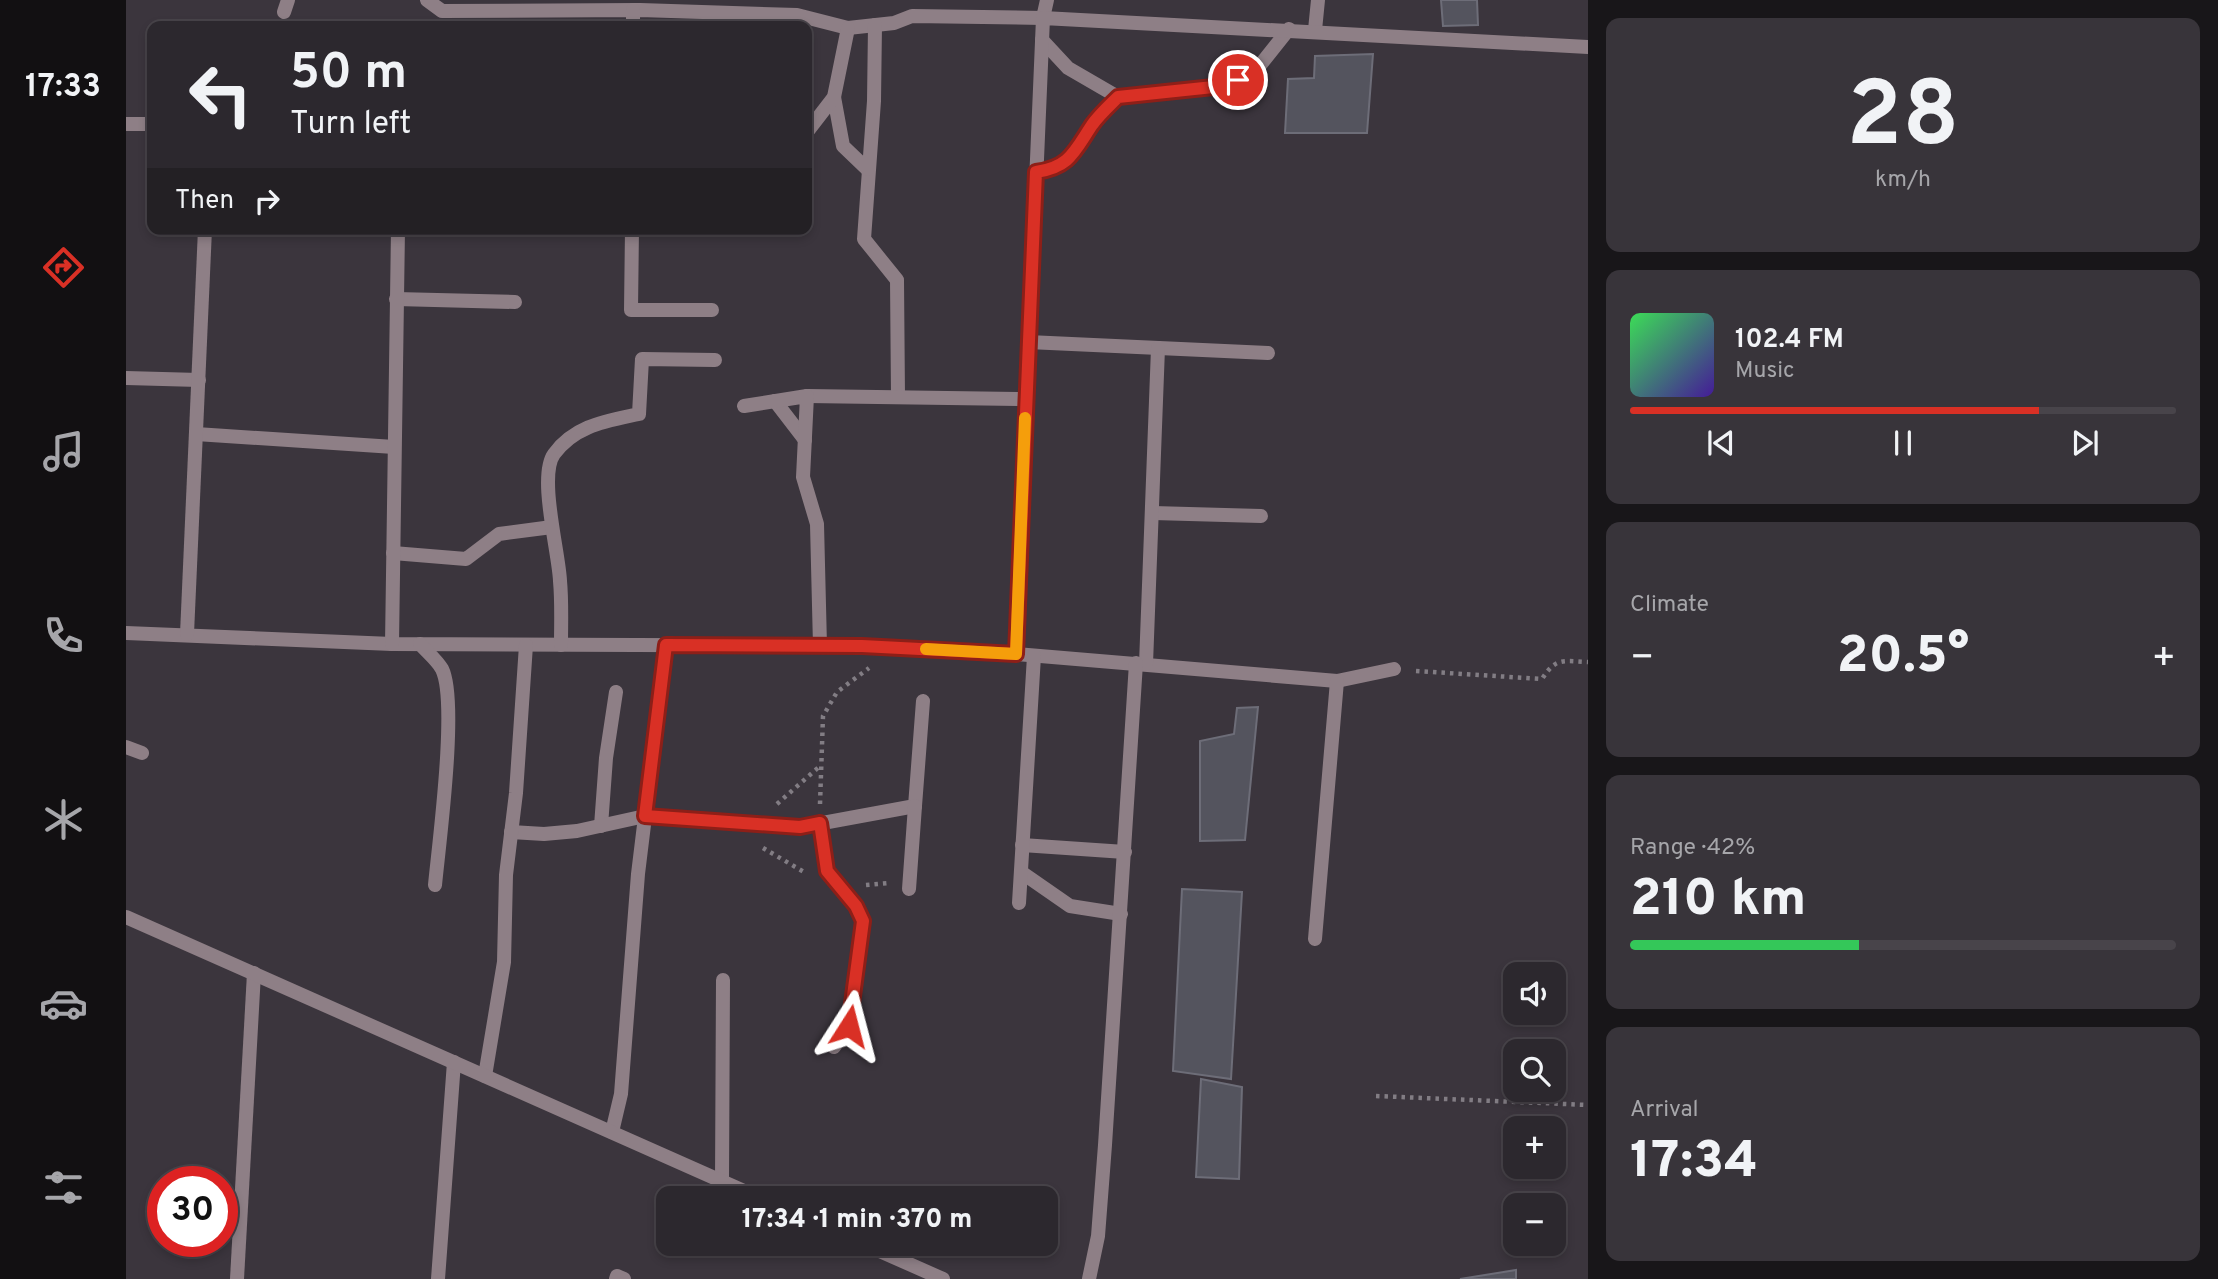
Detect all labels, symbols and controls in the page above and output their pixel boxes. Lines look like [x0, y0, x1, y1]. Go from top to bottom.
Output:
text: 50 m [290, 44, 407, 106]
icon: left [175, 49, 266, 140]
pin [1208, 50, 1268, 110]
icon: arrive [1219, 61, 1257, 99]
text: 28 [1847, 63, 1959, 178]
text: 17:33 [25, 68, 101, 108]
text: Turn left [290, 105, 411, 145]
text: km/h [1875, 166, 1931, 195]
icon: right [248, 182, 286, 220]
text: Then [175, 185, 234, 218]
icon: directions [39, 243, 88, 292]
text: 102.4 FM [1735, 324, 1844, 357]
text: Music [1735, 357, 1795, 386]
icon: previous [1702, 424, 1740, 462]
icon: pause [1884, 424, 1922, 462]
icon: next [2066, 424, 2104, 462]
icon: music [39, 427, 88, 476]
text: Climate [1630, 591, 1709, 620]
icon: phone [39, 611, 88, 660]
text: 20.5° [1837, 625, 1969, 691]
text: − [1630, 635, 1655, 684]
text: + [2151, 635, 2176, 684]
icon: climate [39, 795, 88, 844]
text: Range · 42% [1630, 834, 1755, 863]
text: 210 km [1630, 868, 1806, 934]
map controls [1503, 962, 1566, 1256]
button: sound [1503, 962, 1566, 1025]
icon: car [39, 979, 88, 1028]
position arrow [812, 989, 886, 1063]
button: search [1503, 1039, 1566, 1102]
text: Arrival [1630, 1096, 1699, 1125]
button: + [1503, 1116, 1566, 1179]
text: 17:34 [1630, 1130, 1758, 1196]
icon: filters [39, 1163, 88, 1212]
speed limit sign: 30 [147, 1166, 238, 1257]
button: − [1503, 1193, 1566, 1256]
text: 17:34 · 1 min · 370 m [742, 1204, 972, 1237]

